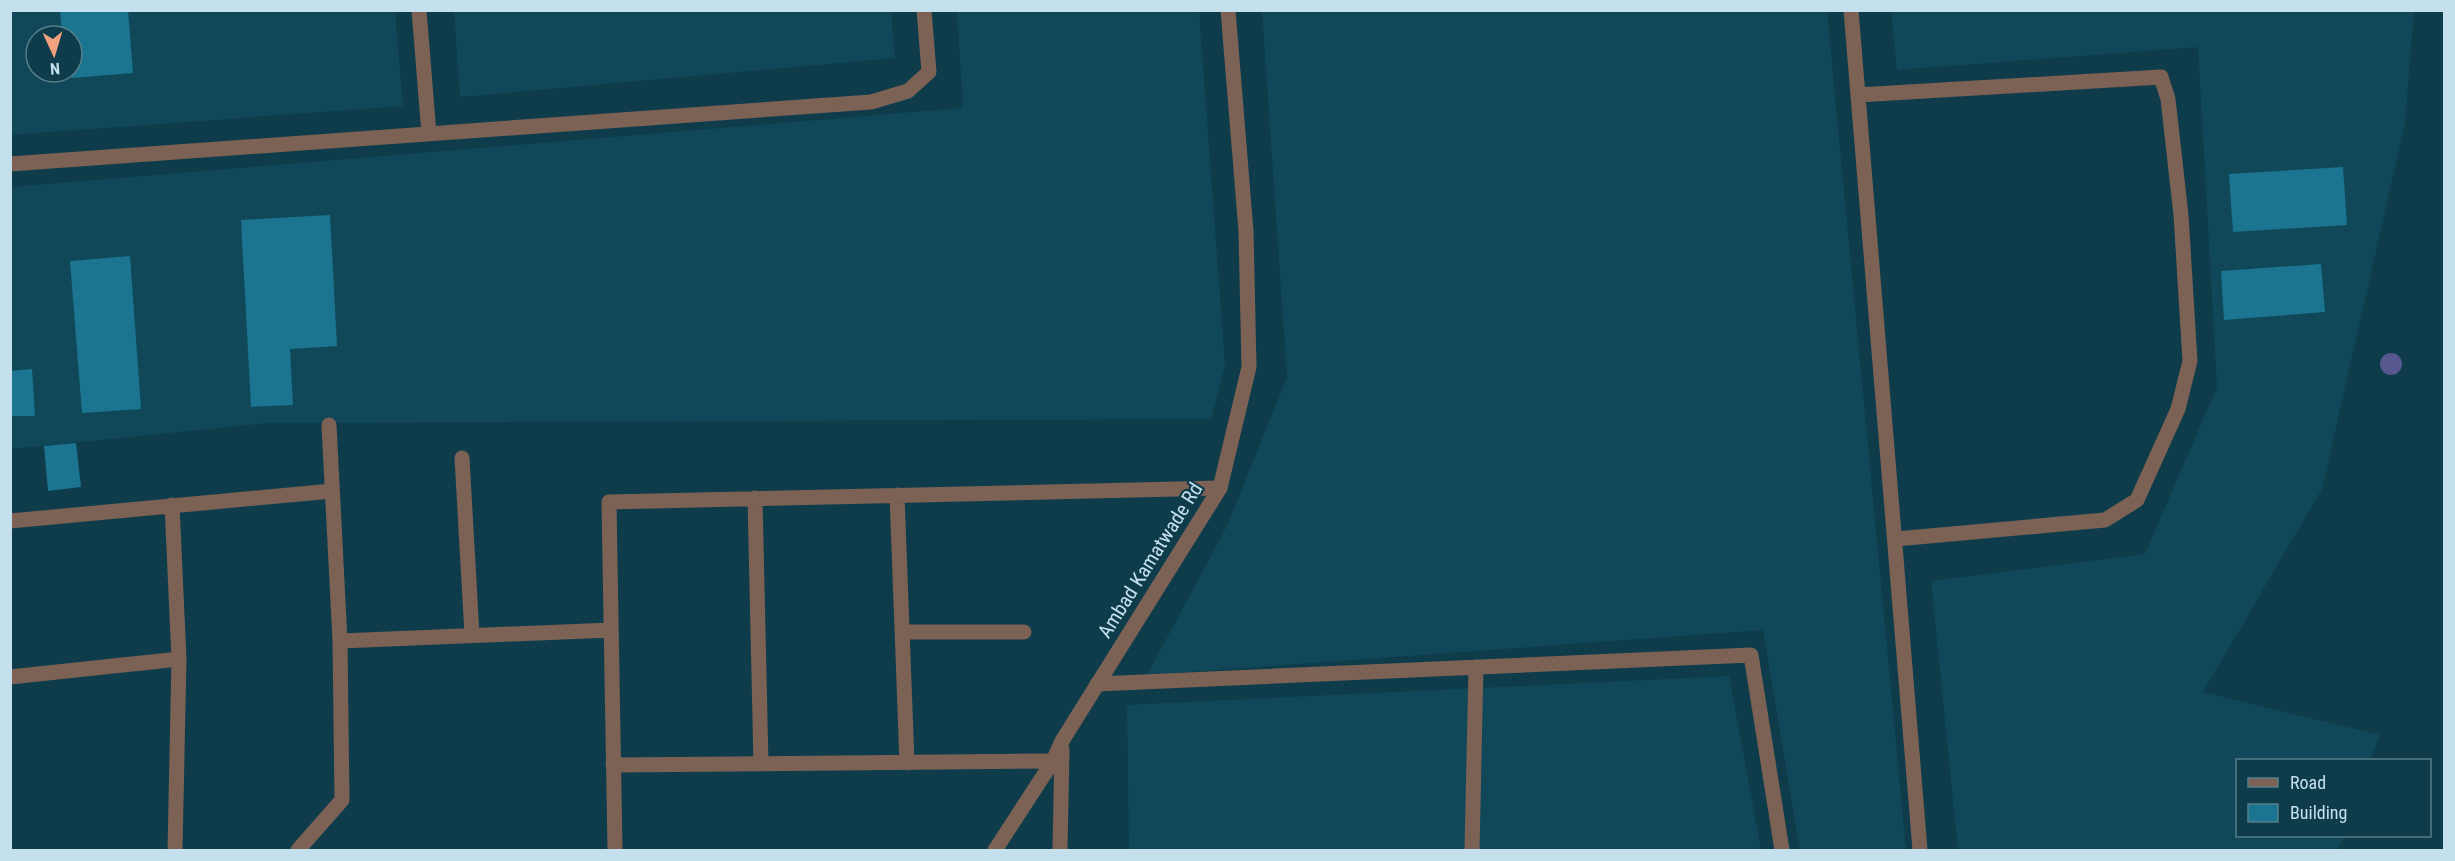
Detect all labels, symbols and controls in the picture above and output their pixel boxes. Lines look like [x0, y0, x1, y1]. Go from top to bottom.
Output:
north arrow [24, 24, 84, 84]
text: N [49, 59, 61, 78]
street label: Ambad Kamatwade Rd [1093, 478, 1207, 642]
legend [2236, 759, 2431, 837]
text: Road [2290, 772, 2326, 793]
text: Building [2290, 802, 2347, 823]

